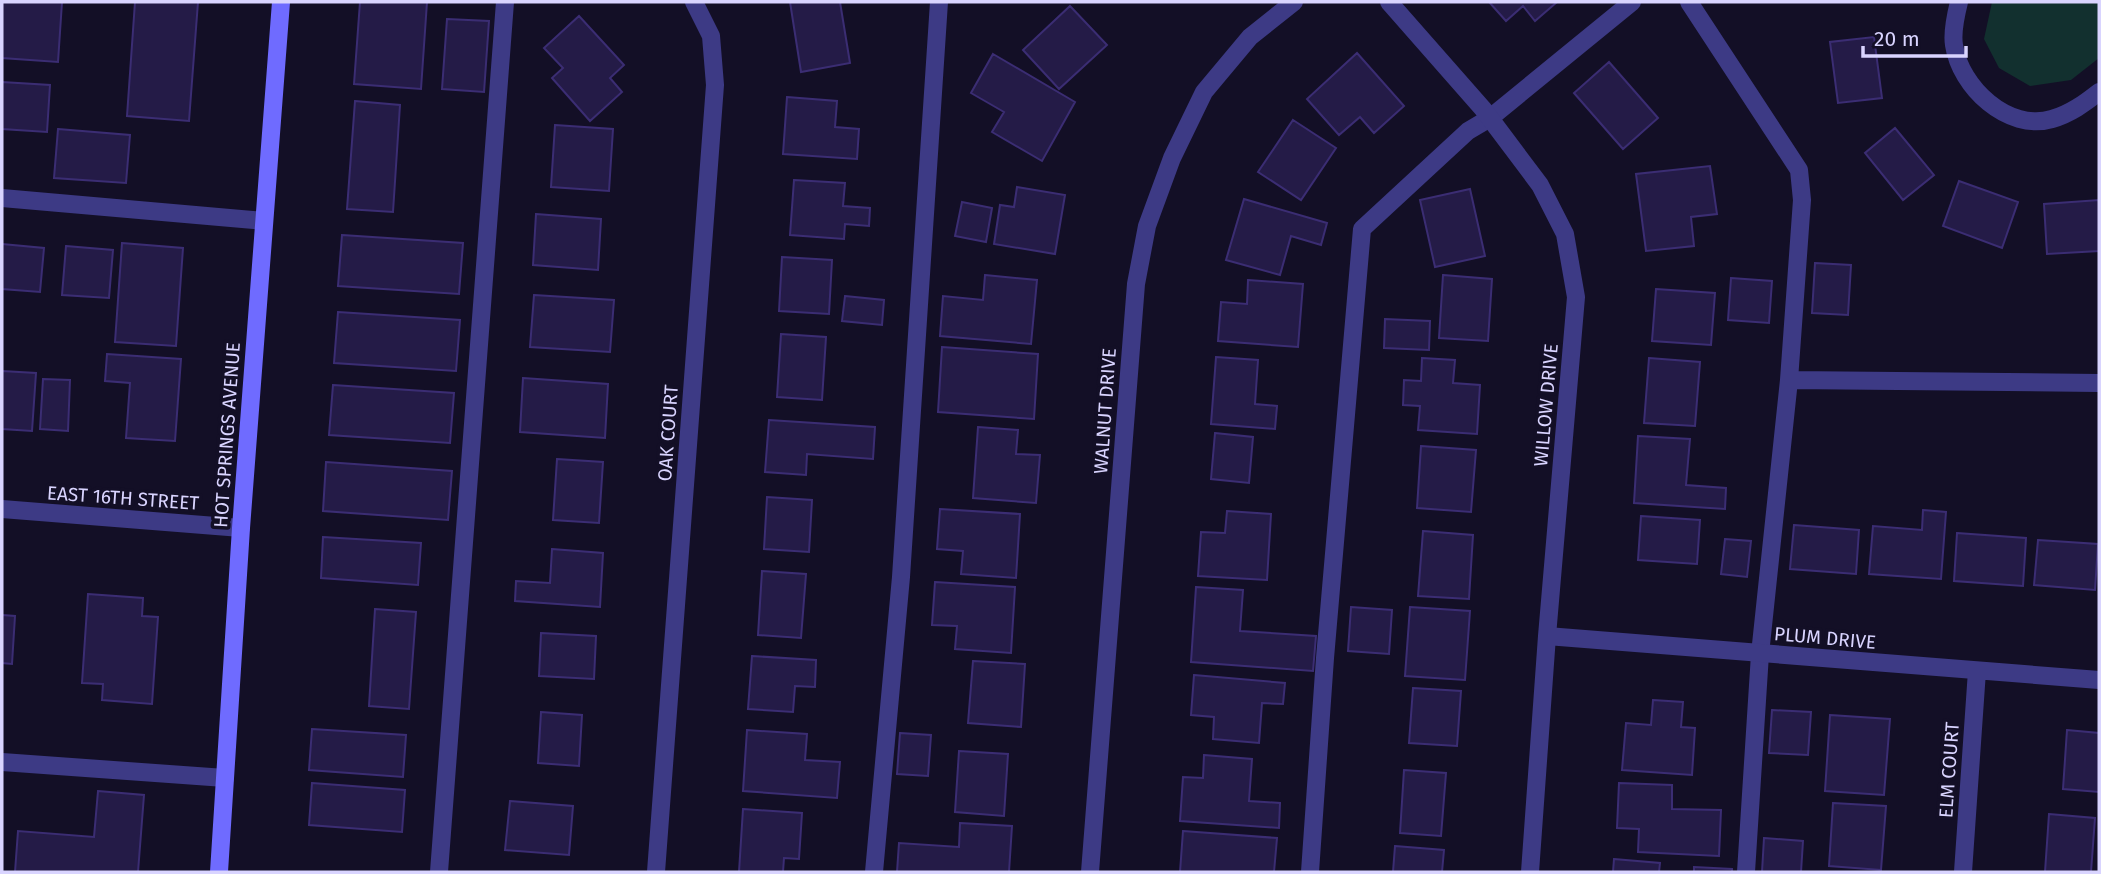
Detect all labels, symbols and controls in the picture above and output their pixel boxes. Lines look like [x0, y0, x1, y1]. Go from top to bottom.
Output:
scale bar [1863, 14, 1966, 58]
text: 20 m [1874, 26, 1920, 52]
street label: HOT SPRINGS AVENUE [209, 341, 245, 529]
street label: WILLOW DRIVE [1529, 343, 1563, 467]
street label: WALNUT DRIVE [1089, 347, 1121, 475]
street label: OAK COURT [653, 384, 683, 482]
street label: EAST 16TH STREET [46, 481, 200, 515]
street label: PLUM DRIVE [1773, 622, 1877, 654]
street label: ELM COURT [1934, 721, 1964, 819]

